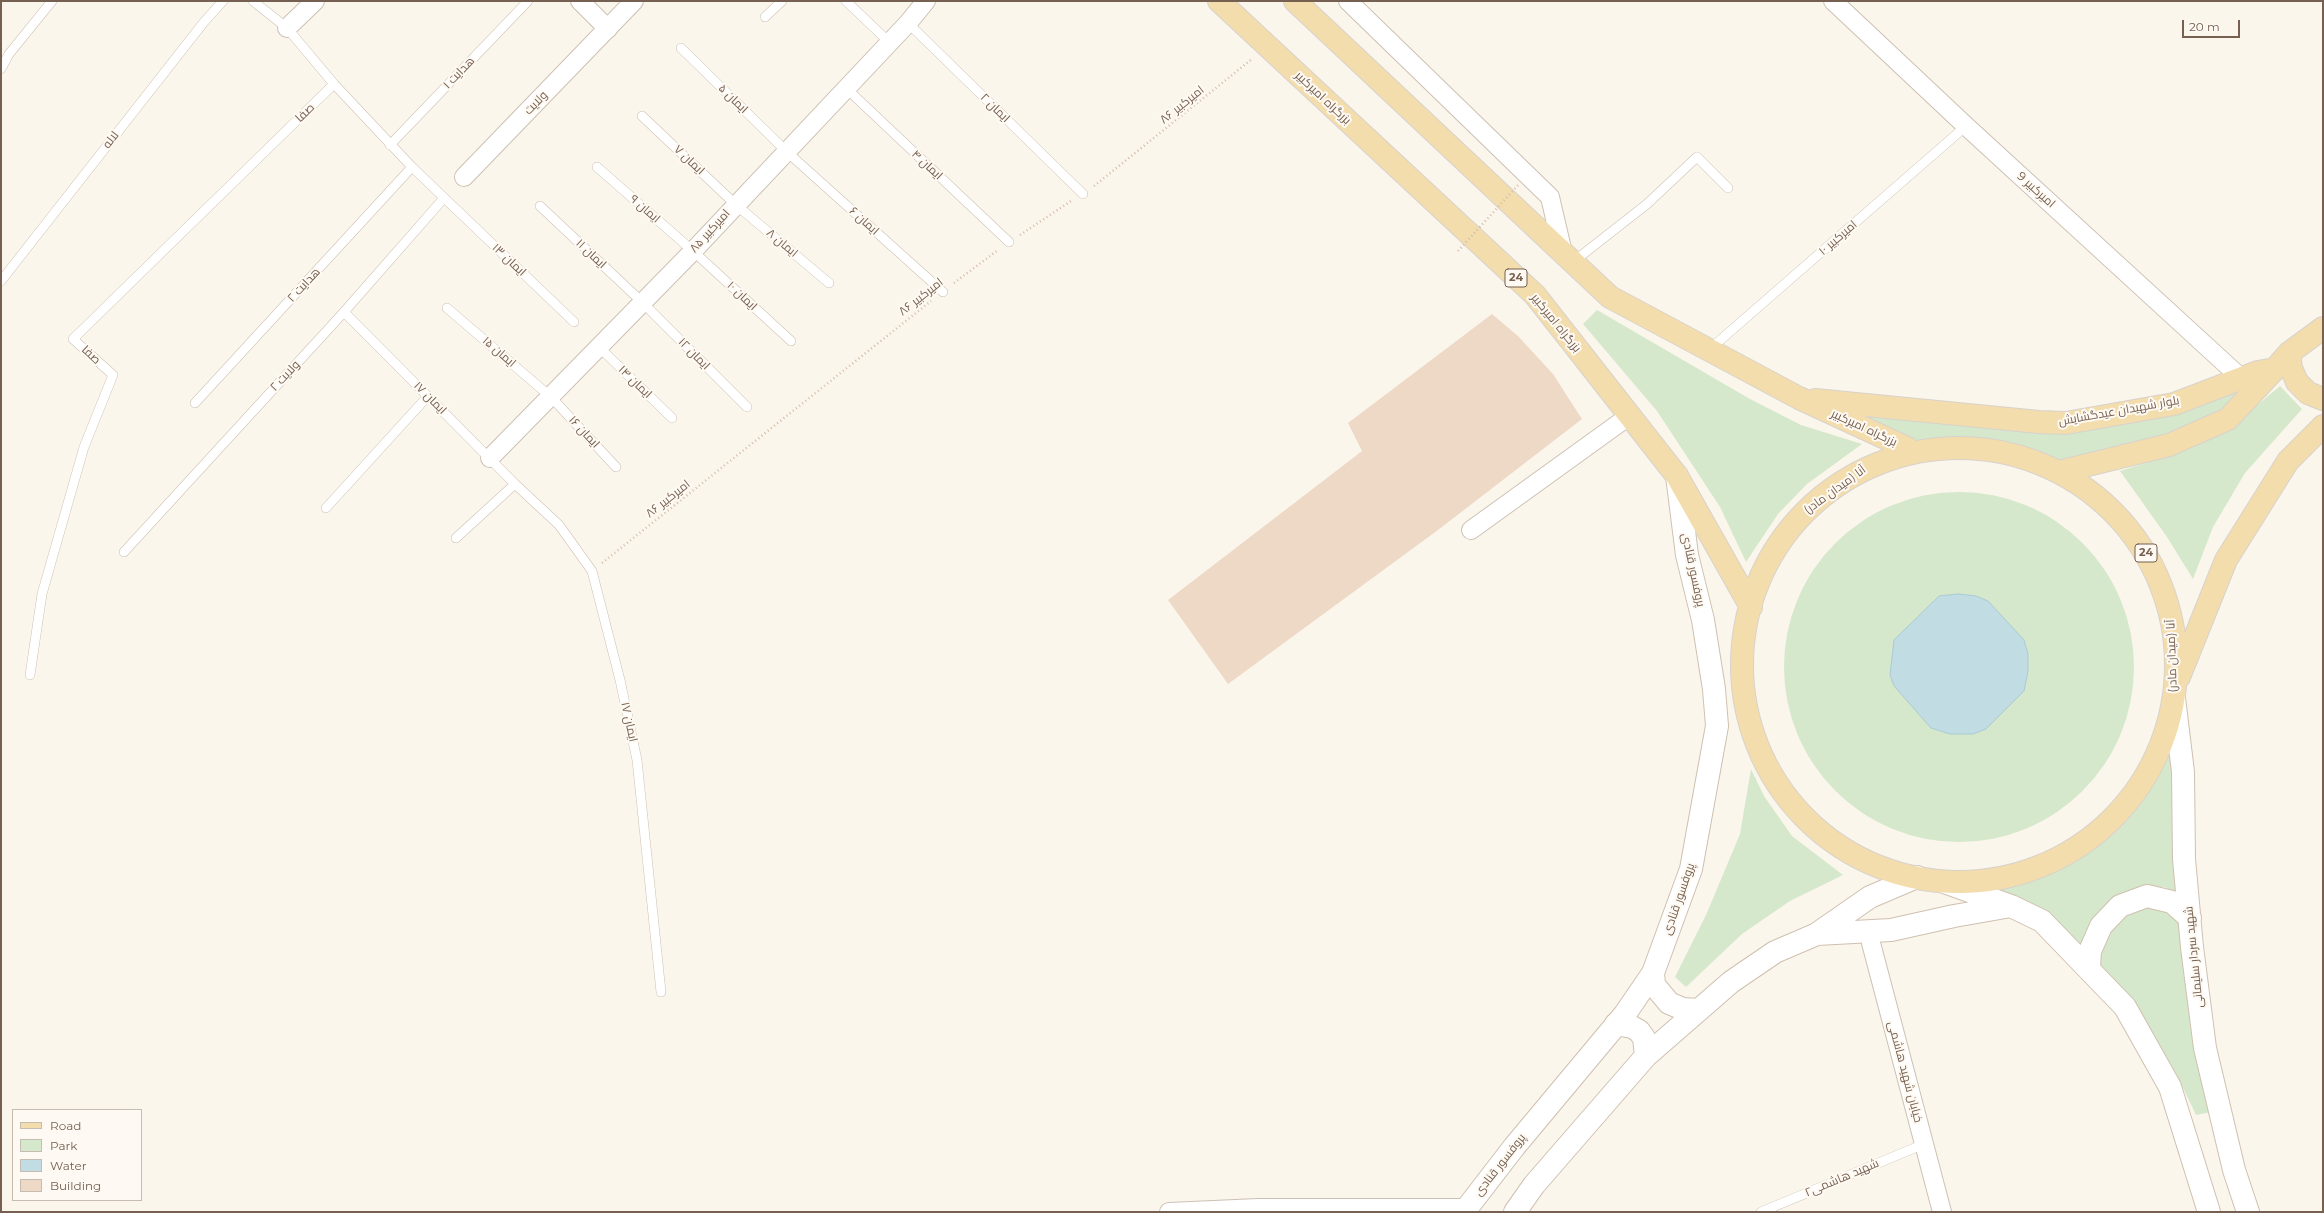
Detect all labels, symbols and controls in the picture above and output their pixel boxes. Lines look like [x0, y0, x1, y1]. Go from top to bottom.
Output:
scale bar [2184, 12, 2242, 38]
text: 20 m [2189, 19, 2220, 34]
street label: هدایت ۱ [440, 54, 478, 92]
street label: بزرگراه امیرکبیر [1292, 68, 1354, 128]
street label: ایمان ۵ [715, 81, 751, 117]
street label: امیرکبیر ۸۶ [1157, 83, 1207, 127]
street label: ولایت [521, 88, 551, 118]
street label: ایمان ۲ [977, 90, 1013, 126]
street label: صفا [292, 101, 318, 125]
street label: لاله [100, 128, 122, 152]
street label: ایمان ۷ [671, 142, 707, 178]
street label: ایمان ۴ [908, 147, 946, 183]
street label: امیرکبیر 9 [2014, 169, 2058, 211]
street label: ایمان ۹ [627, 192, 663, 226]
street label: ایمان ۶ [846, 204, 882, 238]
street label: امیرکبیر ۸۵ [687, 206, 733, 256]
street label: امیرکبیر ۱۰ [1816, 217, 1860, 259]
street label: ایمان ۸ [763, 226, 801, 260]
street label: ایمان ۱۱ [573, 236, 609, 272]
street label: ایمان ۱۳ [489, 241, 529, 279]
street label: هدایت ۲ [285, 265, 323, 305]
road number: 24 [1505, 269, 1527, 287]
street label: امیرکبیر ۸۶ [896, 275, 946, 319]
street label: ایمان ۱۰ [724, 278, 760, 314]
street label: بزرگراه امیرکبیر [1528, 291, 1584, 355]
street label: ایمان ۱۵ [479, 334, 519, 370]
street label: ایمان ۱۲ [675, 335, 713, 373]
street label: صفا [78, 343, 104, 367]
street label: ولایت ۲ [267, 358, 303, 394]
street label: ایمان ۱۴ [615, 363, 655, 401]
street label: ایمان ۱۷ [411, 379, 449, 417]
street label: بلوار شهیدان عیدگشایش [2057, 393, 2181, 429]
street label: بزرگراه امیرکبیر [1829, 406, 1899, 450]
street label: ایمان ۱۶ [566, 413, 602, 451]
street label: آنا (میدان مادر) [1801, 463, 1869, 517]
street label: امیرکبیر ۸۶ [643, 477, 693, 521]
street label: پروفسور قنادی [1678, 532, 1708, 608]
road number: 24 [2135, 544, 2157, 562]
street label: آنا (میدان مادر) [2164, 619, 2180, 693]
street label: ایمان ۱۷ [618, 701, 640, 743]
street label: پروفسور قنادی [1660, 861, 1698, 937]
street label: شهید سردار سلیمانی [2181, 905, 2207, 1009]
street label: خیابان شهید هاشمی [1885, 1020, 1925, 1124]
legend [12, 1109, 142, 1201]
text: Road [50, 1118, 81, 1133]
street label: پروفسور قنادی [1471, 1131, 1529, 1199]
text: Park [50, 1138, 77, 1153]
street label: شهید هاشمی۲ [1803, 1156, 1881, 1200]
text: Water [50, 1158, 86, 1173]
text: Building [50, 1178, 101, 1193]

